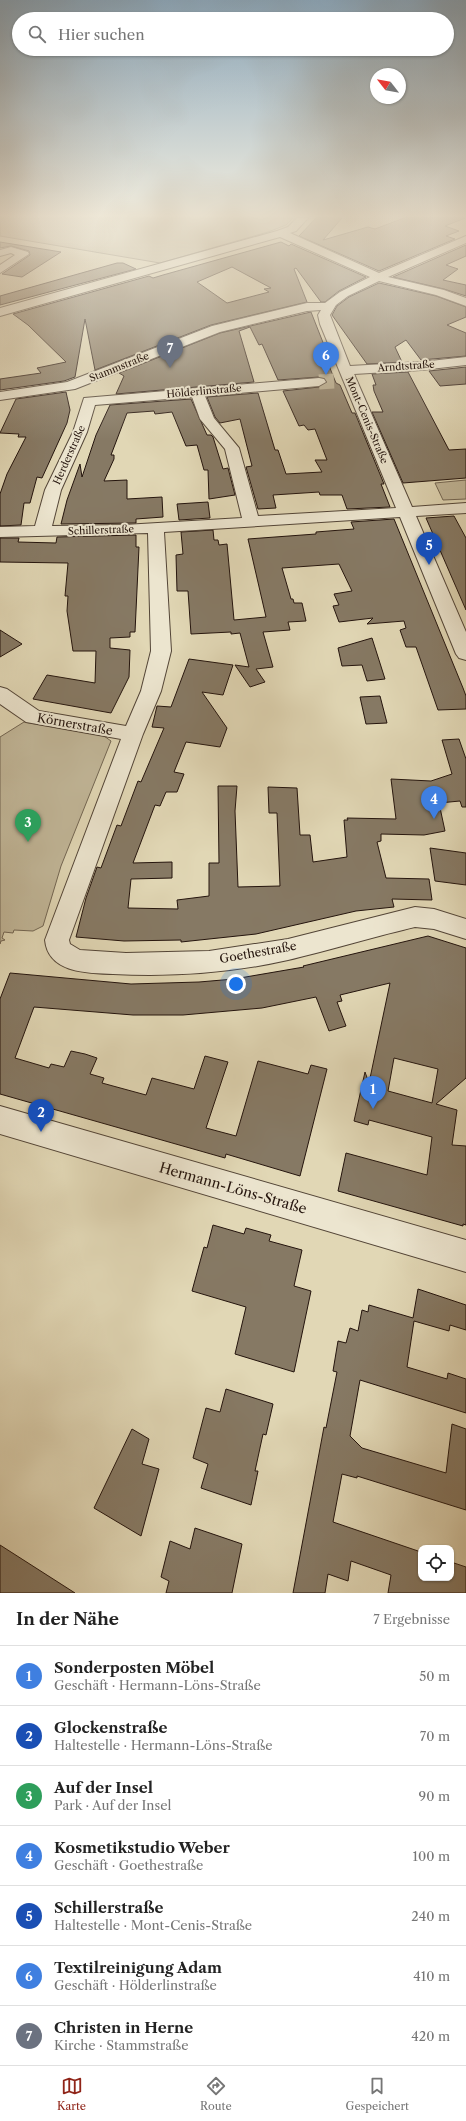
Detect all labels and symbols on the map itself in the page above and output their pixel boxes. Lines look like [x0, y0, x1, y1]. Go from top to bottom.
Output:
north arrow [370, 68, 406, 104]
pin: 7 [157, 335, 183, 368]
pin: 6 [313, 342, 339, 375]
street label: Stammstraße [87, 349, 151, 385]
street label: Arndtstraße [376, 357, 435, 375]
street label: Mont-Cenis-Straße [343, 374, 391, 466]
street label: Hölderlinstraße [166, 381, 243, 401]
street label: Herderstraße [50, 423, 88, 487]
street label: Schillerstraße [68, 522, 135, 538]
pin: 5 [416, 532, 442, 565]
street label: Körnerstraße [36, 710, 114, 738]
pin: 4 [421, 786, 447, 819]
pin: 3 [15, 809, 41, 842]
street label: Goethestraße [218, 938, 298, 966]
your location [226, 974, 246, 994]
pin: 1 [360, 1076, 386, 1109]
pin: 2 [28, 1099, 54, 1132]
street label: Hermann-Löns-Straße [157, 1158, 309, 1218]

